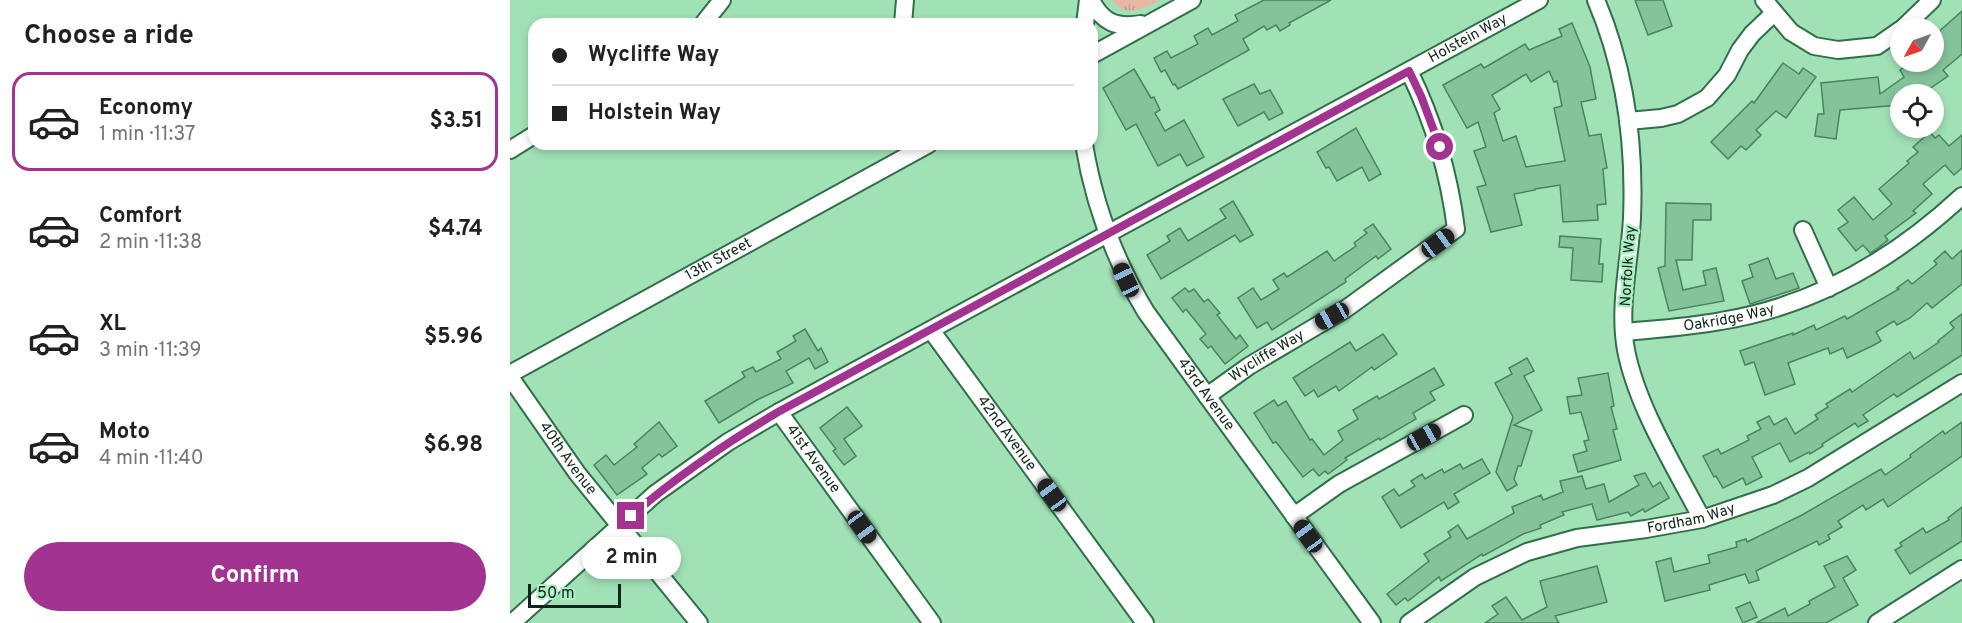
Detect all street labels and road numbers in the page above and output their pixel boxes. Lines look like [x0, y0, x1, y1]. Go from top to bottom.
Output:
street label: Holstein Way [1425, 9, 1511, 68]
street label: Norfolk Way [1617, 225, 1641, 307]
street label: 13th Street [682, 234, 755, 285]
street label: Oakridge Way [1682, 300, 1777, 336]
street label: Wycliffe Way [1225, 326, 1308, 387]
street label: 43rd Avenue [1173, 354, 1239, 434]
street label: 42nd Avenue [973, 392, 1040, 475]
street label: 40th Avenue [535, 418, 601, 499]
street label: 41st Avenue [782, 421, 844, 497]
street label: Fordham Way [1646, 499, 1738, 538]

